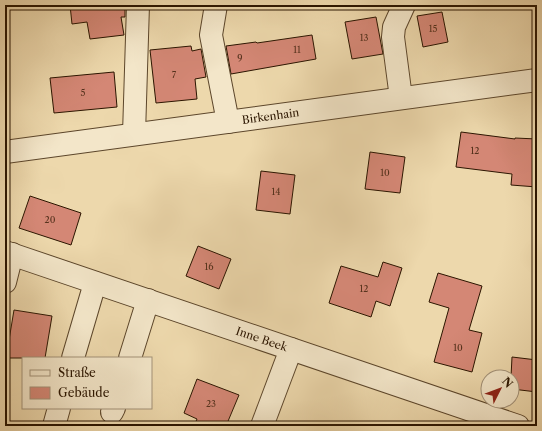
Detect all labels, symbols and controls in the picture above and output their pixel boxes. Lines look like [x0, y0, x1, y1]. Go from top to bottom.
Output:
house number: 15 [429, 23, 437, 34]
house number: 13 [360, 32, 368, 43]
house number: 11 [293, 44, 301, 55]
house number: 9 [237, 52, 243, 63]
house number: 7 [172, 69, 177, 80]
house number: 5 [81, 87, 86, 98]
street label: Birkenhain [241, 105, 300, 127]
house number: 12 [471, 145, 479, 156]
house number: 10 [380, 167, 390, 178]
house number: 14 [272, 186, 281, 197]
house number: 20 [45, 214, 56, 225]
house number: 16 [204, 261, 214, 272]
house number: 12 [360, 283, 368, 294]
street label: Inne Beek [234, 324, 290, 354]
house number: 10 [453, 342, 463, 353]
legend [22, 357, 152, 409]
text: Straße [58, 365, 96, 380]
north arrow [480, 369, 520, 409]
text: N [499, 374, 516, 391]
text: Gebäude [58, 385, 110, 400]
house number: 23 [206, 398, 216, 409]

